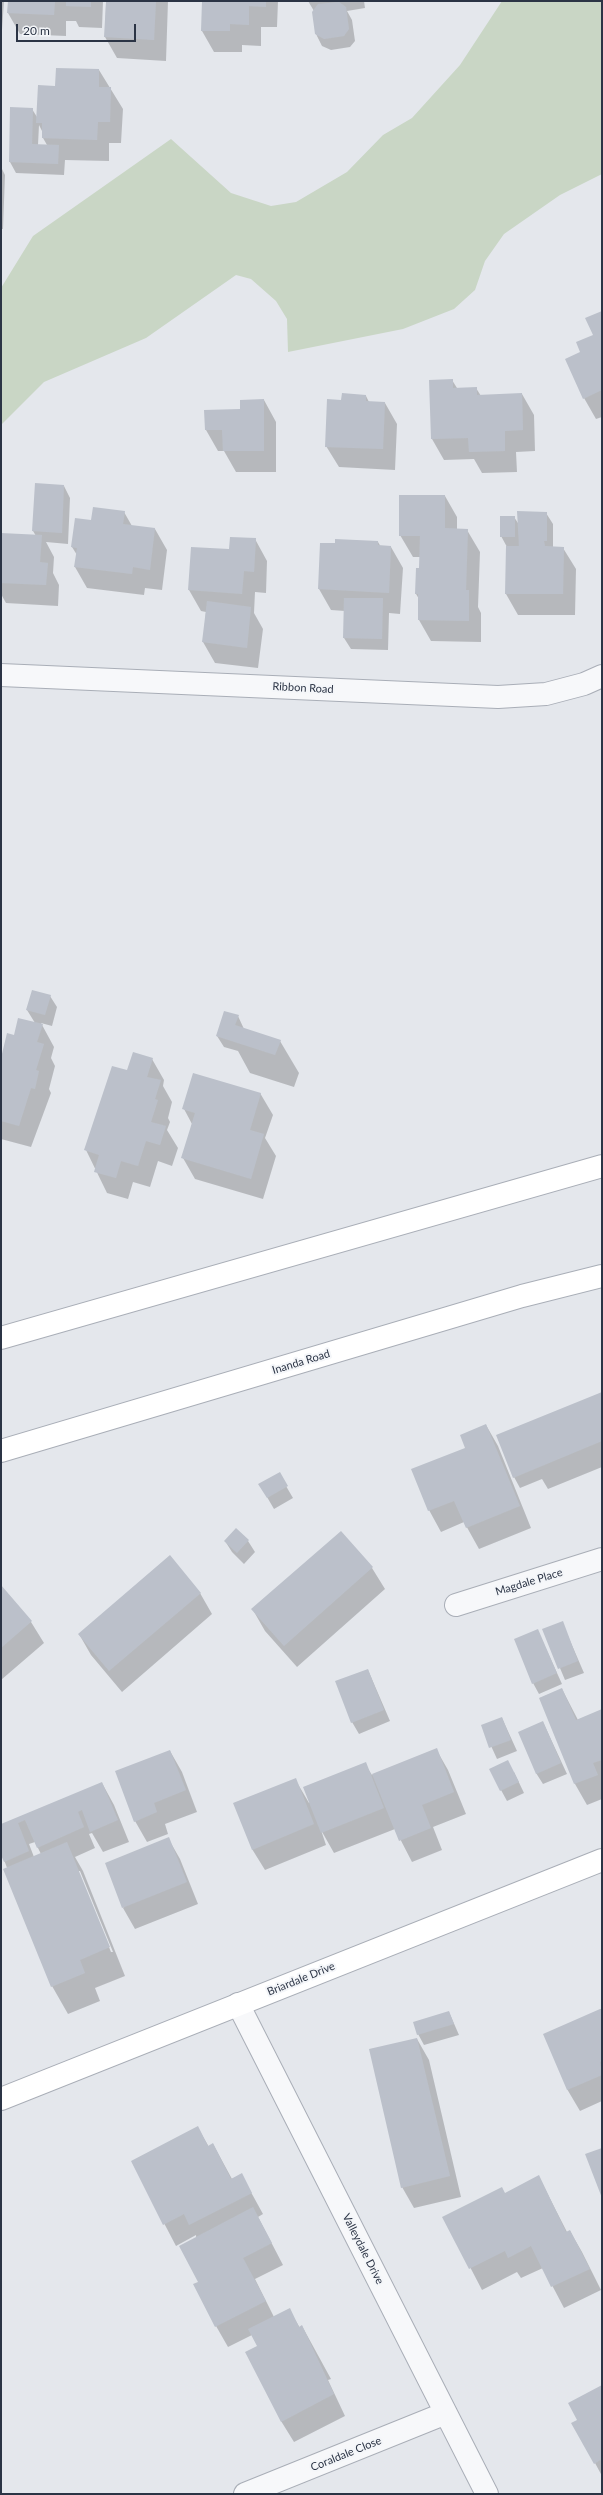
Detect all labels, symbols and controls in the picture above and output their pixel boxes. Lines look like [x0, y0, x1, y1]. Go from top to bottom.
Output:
scale bar [18, 16, 138, 42]
text: 20 m [23, 23, 50, 38]
street label: Ribbon Road [272, 680, 334, 696]
street label: Inanda Road [271, 1347, 331, 1377]
street label: Magdale Place [494, 1566, 564, 1598]
street label: Briardale Drive [265, 1959, 337, 1999]
street label: Valleydale Drive [340, 2211, 386, 2287]
street label: Coraldale Close [309, 2434, 383, 2474]

